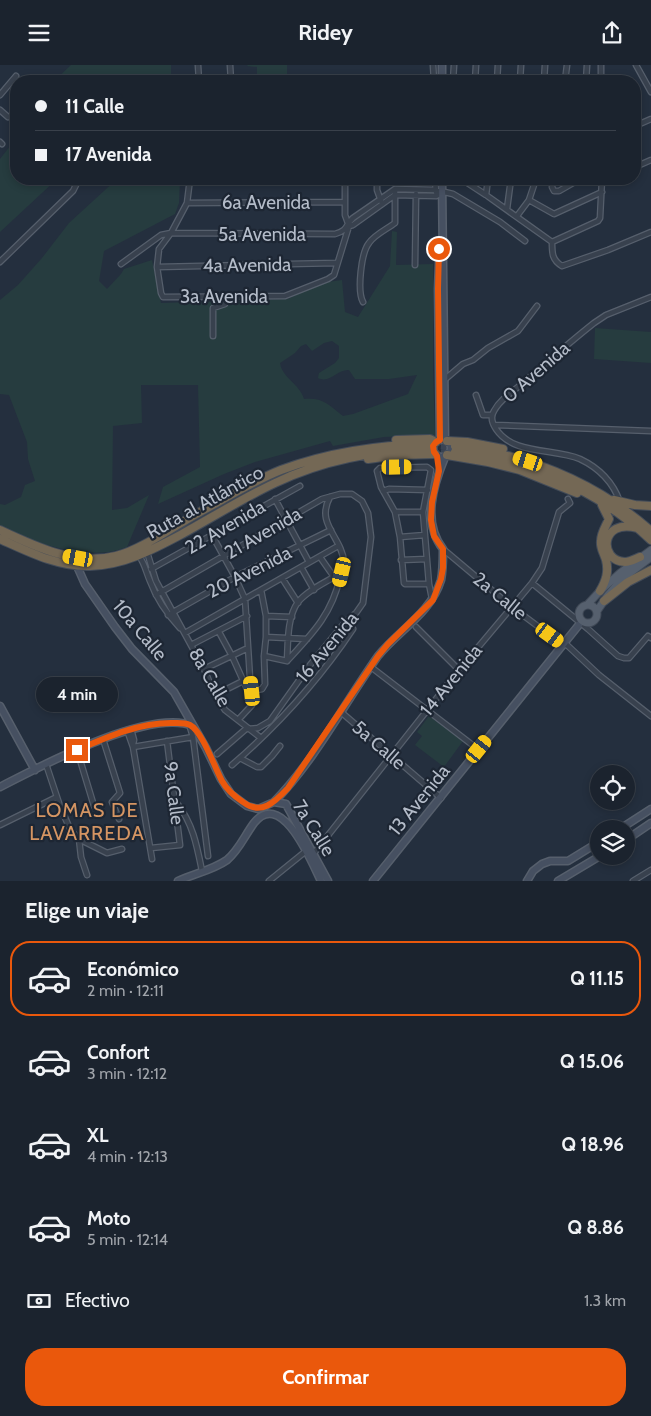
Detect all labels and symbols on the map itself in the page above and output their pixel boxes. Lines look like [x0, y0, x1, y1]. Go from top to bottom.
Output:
street label: 6a Avenida [222, 191, 310, 214]
street label: 5a Avenida [218, 223, 306, 246]
route start [428, 238, 450, 260]
street label: 4a Avenida [202, 253, 292, 277]
street label: 3a Avenida [180, 285, 268, 308]
street label: 0 Avenida [498, 336, 574, 408]
car [511, 449, 544, 473]
car [381, 459, 412, 475]
street label: Ruta al Atlántico [143, 460, 267, 544]
street label: 22 Avenida [181, 495, 269, 559]
street label: 21 Avenida [221, 502, 305, 564]
street label: 20 Avenida [203, 541, 295, 603]
car [61, 548, 94, 568]
car [331, 556, 352, 588]
street label: 2a Calle [468, 567, 532, 625]
street label: 10a Calle [108, 595, 172, 665]
street label: 16 Avenida [291, 607, 363, 687]
car [533, 620, 566, 650]
street label: 14 Avenida [415, 639, 487, 721]
street label: 8a Calle [184, 643, 236, 711]
car [242, 675, 261, 707]
callout: 4 min [36, 677, 118, 713]
street label: 5a Calle [348, 716, 411, 775]
car [463, 733, 494, 765]
route end [66, 739, 88, 761]
street label: 9a Calle [159, 760, 189, 826]
street label: 13 Avenida [383, 760, 455, 840]
street label: 7a Calle [288, 796, 340, 861]
district label: LOMAS DE LAVARREDA [29, 798, 145, 845]

